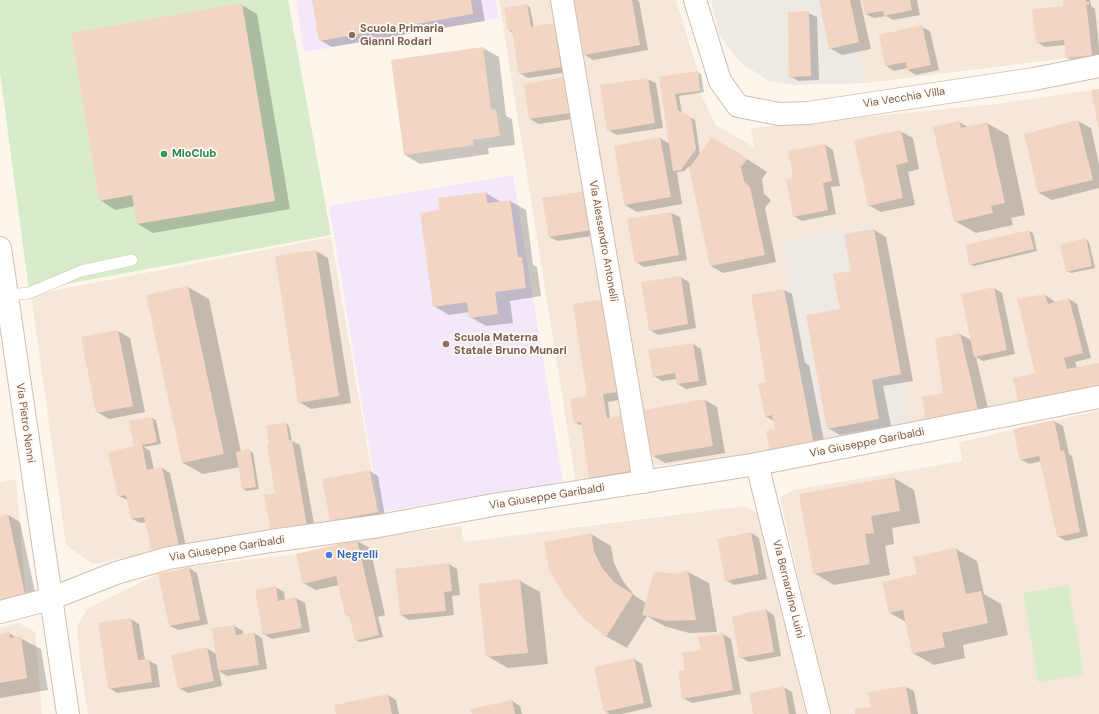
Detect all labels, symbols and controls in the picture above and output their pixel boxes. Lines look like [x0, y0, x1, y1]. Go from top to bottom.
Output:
place label: Scuola Primaria Gianni Rodari [360, 22, 444, 48]
marker: Scuola Primaria Gianni Rodari [347, 30, 357, 40]
street label: Via Vecchia Villa [862, 85, 946, 111]
place label: MioClub [172, 147, 217, 161]
marker: MioClub [159, 149, 169, 159]
street label: Via Alessandro Antonelli [586, 179, 620, 303]
place label: Scuola Materna Statale Bruno Munari [454, 331, 567, 357]
marker: Scuola Materna Statale Bruno Munari [441, 339, 451, 349]
street label: Via Pietro Nenni [13, 382, 37, 464]
street label: Via Giuseppe Garibaldi [808, 425, 926, 461]
street label: Via Giuseppe Garibaldi [488, 481, 606, 513]
street label: Via Giuseppe Garibaldi [168, 533, 286, 565]
street label: Via Bernardino Luini [769, 538, 807, 640]
place label: Negrelli [337, 548, 378, 562]
marker: Negrelli [324, 550, 334, 560]

